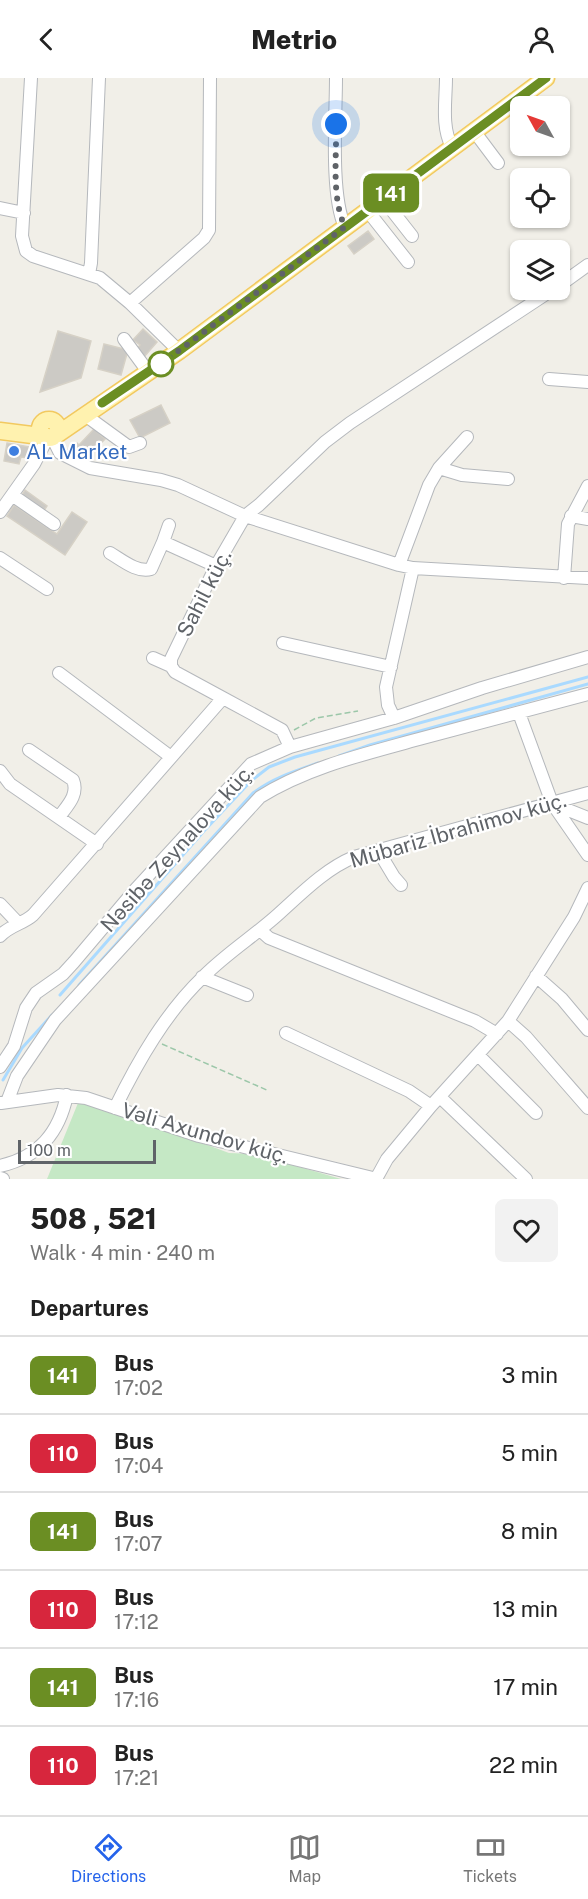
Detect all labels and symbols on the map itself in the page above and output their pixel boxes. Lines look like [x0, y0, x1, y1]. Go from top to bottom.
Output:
north arrow [510, 96, 570, 156]
your location [321, 109, 351, 139]
line badge: 141 [356, 174, 426, 212]
unlabelled marker [148, 351, 174, 377]
place label: AL Market [26, 439, 127, 464]
marker: AL Market [7, 444, 21, 458]
street label: Sahil küç. [171, 545, 237, 641]
street label: Nəsibə Zeynalova küç. [95, 759, 259, 937]
street label: Mübariz İbrahimov küç. [347, 787, 569, 873]
street label: Vəli Axundov küç. [119, 1097, 291, 1169]
scale bar [18, 1137, 156, 1164]

